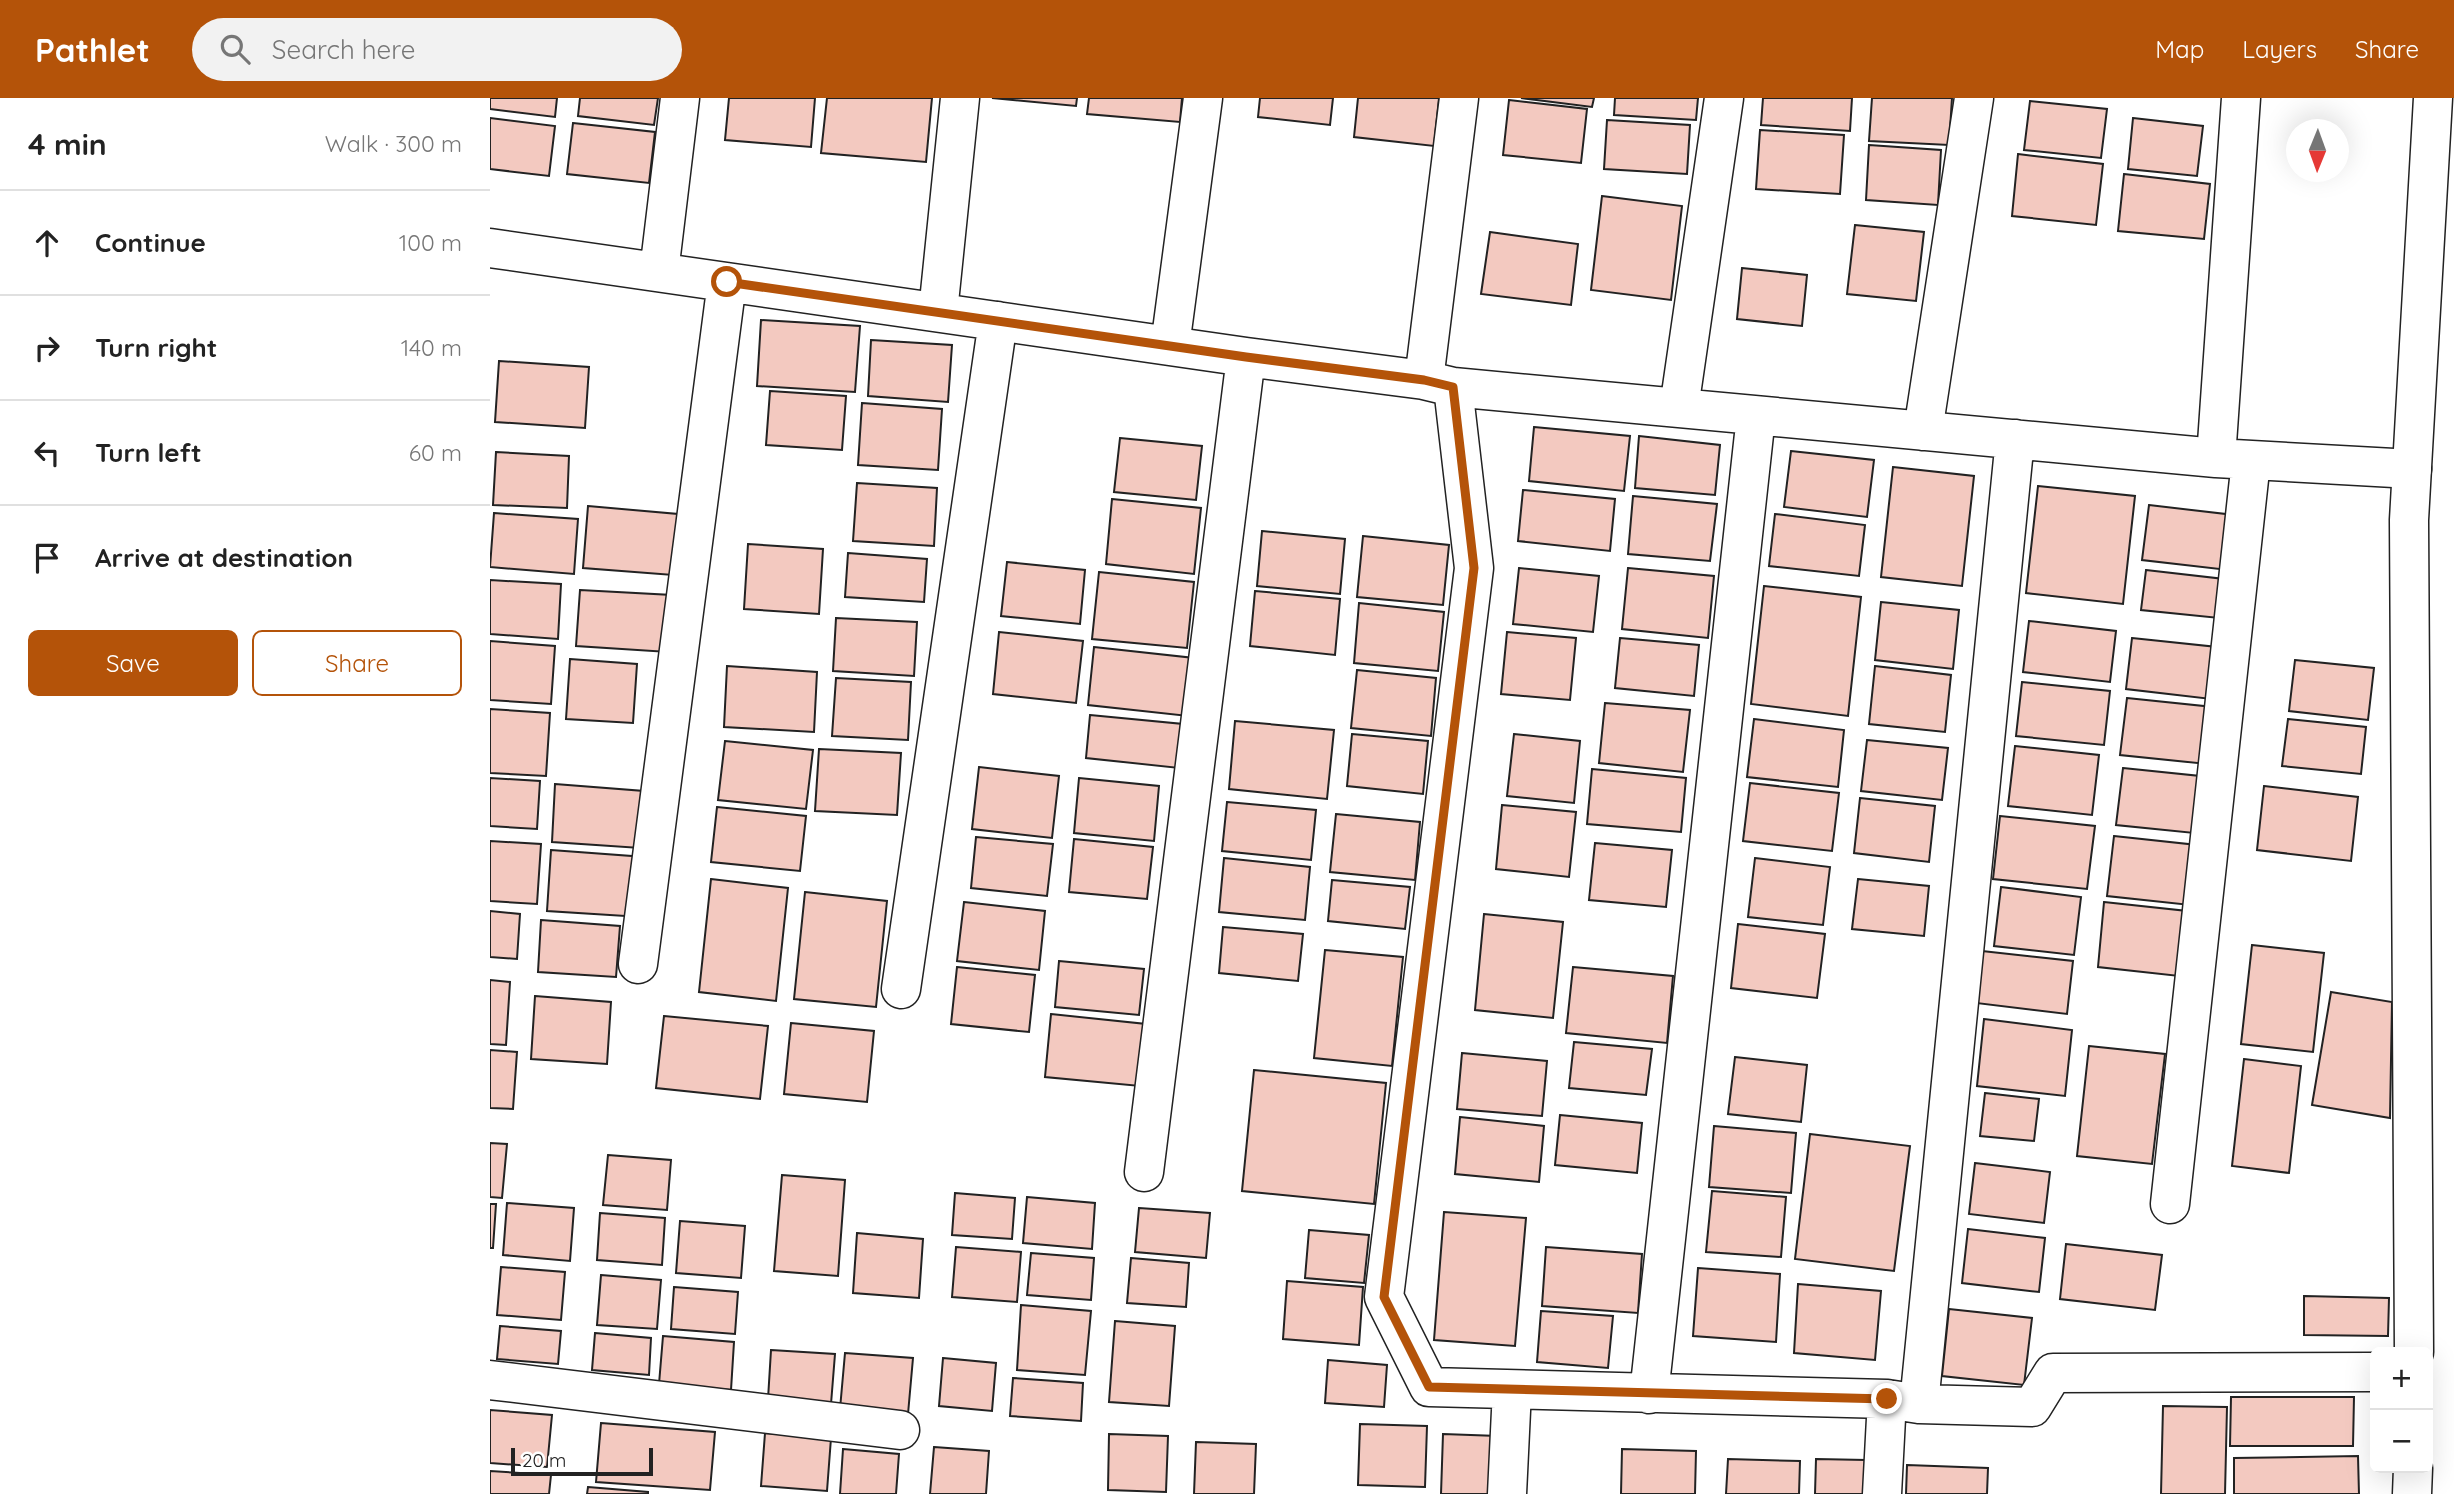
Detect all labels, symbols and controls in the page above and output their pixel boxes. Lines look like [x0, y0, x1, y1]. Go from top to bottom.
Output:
search box [192, 18, 682, 81]
text: Pathlet [35, 29, 150, 70]
icon: search [216, 30, 254, 68]
text: Search here [272, 33, 415, 66]
text: Map [2155, 34, 2204, 64]
text: Layers [2242, 34, 2317, 64]
text: Share [2355, 34, 2419, 64]
north arrow [2286, 119, 2349, 182]
text: 4 min [28, 125, 107, 163]
text: Walk · 300 m [325, 129, 462, 158]
icon: ahead [28, 224, 66, 262]
text: Continue [95, 226, 206, 259]
text: 100 m [399, 228, 462, 257]
route start [711, 266, 742, 297]
icon: right [28, 329, 66, 367]
text: Turn right [95, 331, 217, 364]
text: 140 m [401, 333, 462, 362]
icon: left [28, 434, 66, 472]
text: Turn left [95, 436, 202, 469]
text: 60 m [409, 438, 462, 467]
icon: arrive [28, 539, 66, 577]
text: Arrive at destination [95, 541, 353, 574]
button: Save [28, 630, 238, 696]
button: Share [252, 630, 462, 696]
map controls [2370, 1347, 2433, 1473]
button: + [2370, 1347, 2433, 1410]
route end [1871, 1383, 1902, 1414]
button: − [2370, 1410, 2433, 1473]
scale bar [511, 1445, 653, 1477]
text: 20 m [522, 1448, 566, 1472]

